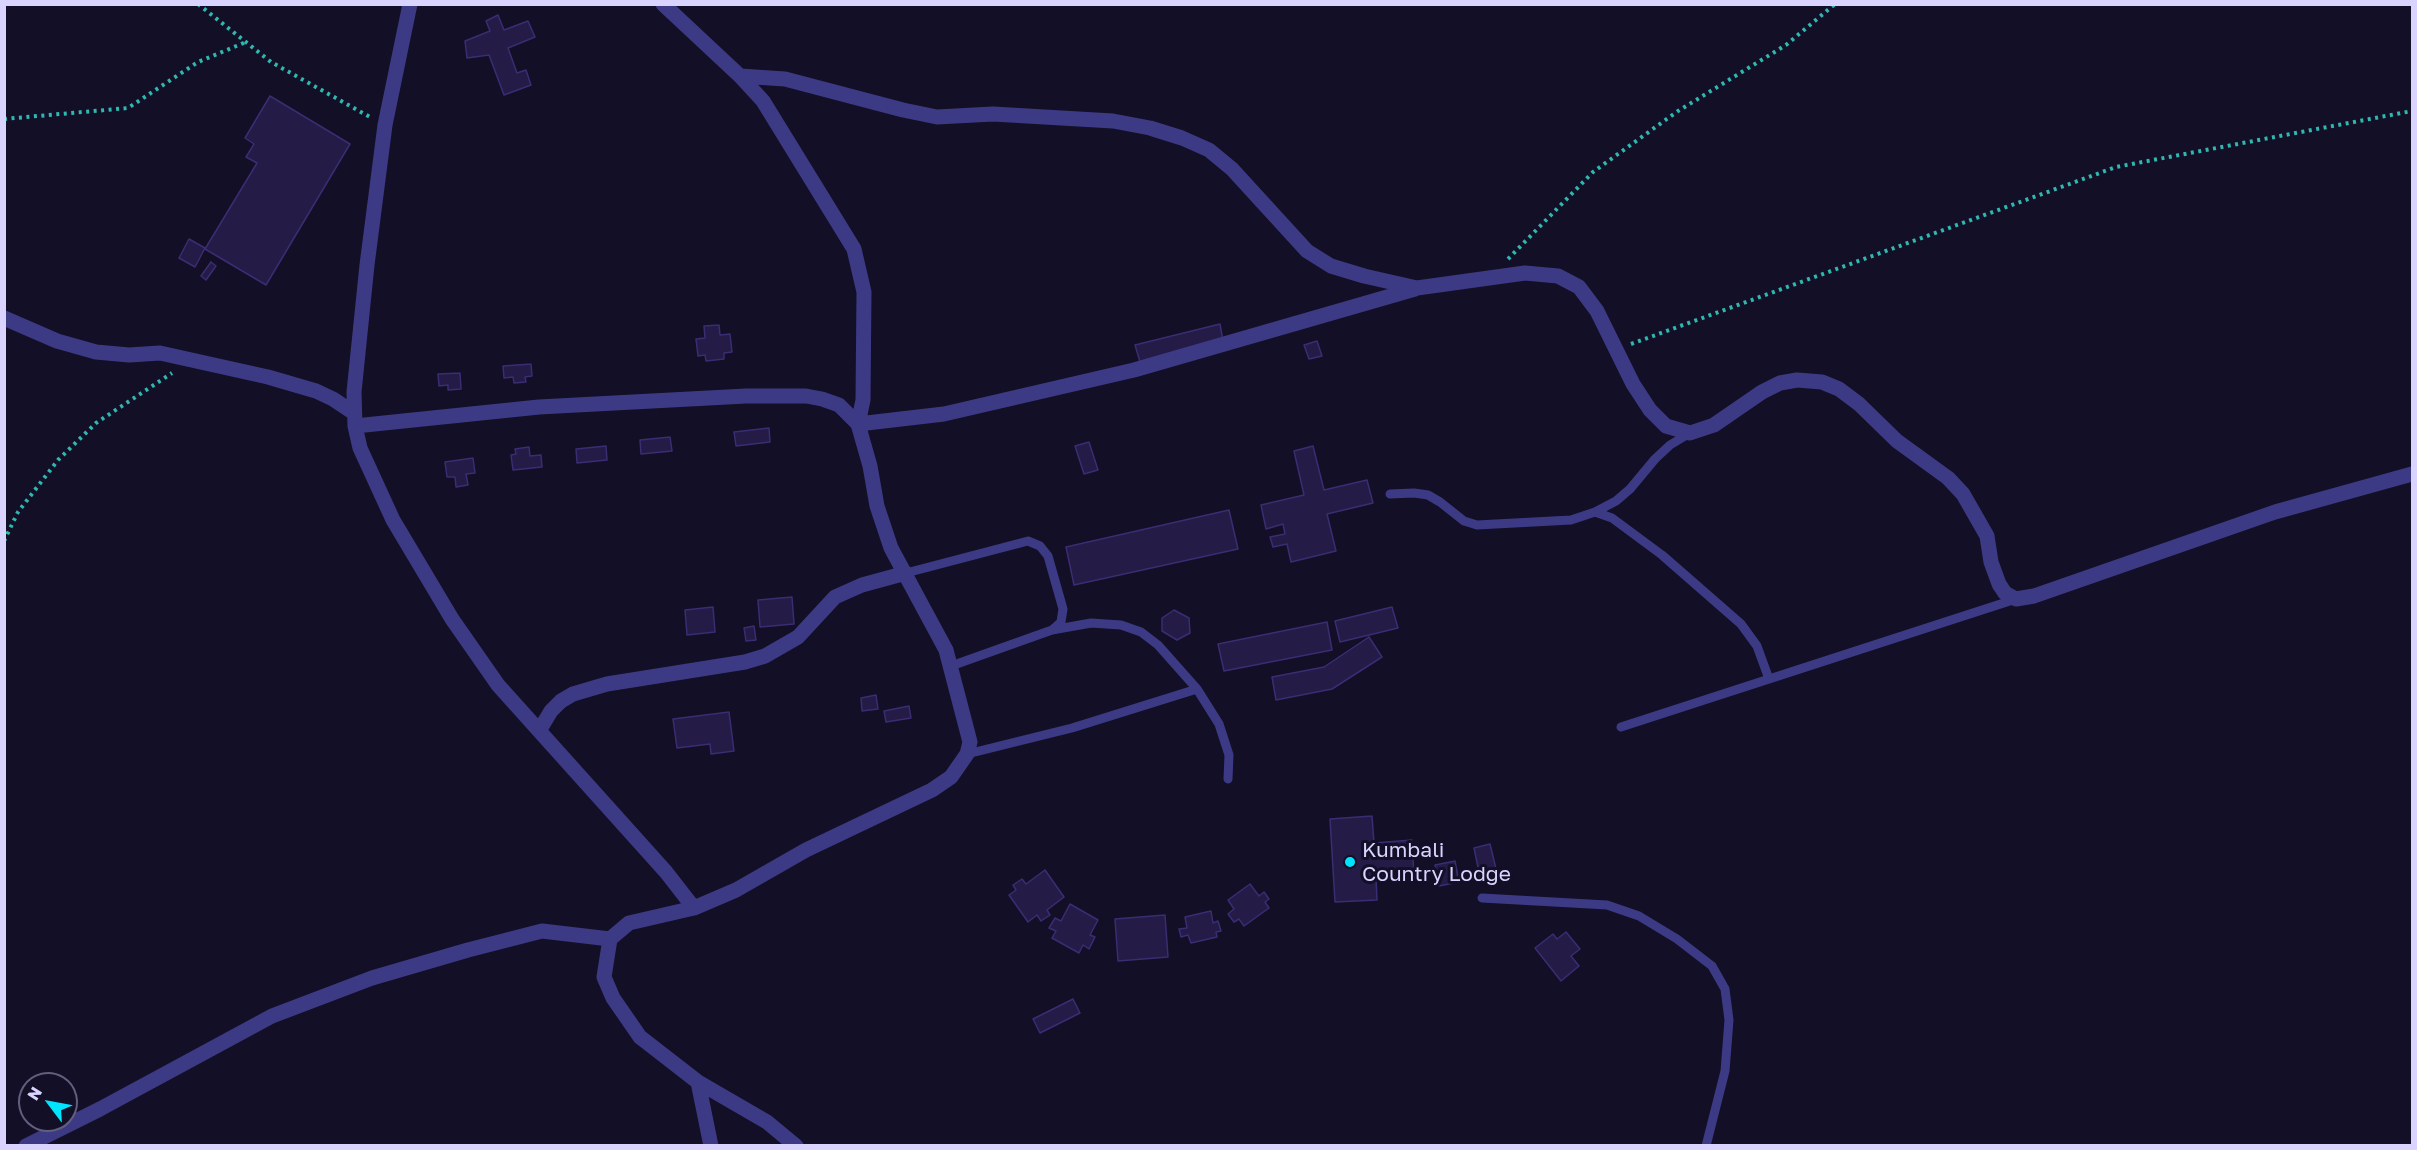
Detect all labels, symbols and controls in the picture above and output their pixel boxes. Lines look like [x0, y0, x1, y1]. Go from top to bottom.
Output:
place label: Kumbali Country Lodge [1362, 837, 1511, 887]
marker: Kumbali Country Lodge [1343, 855, 1357, 869]
north arrow [18, 1072, 78, 1132]
text: N [23, 1083, 46, 1104]

